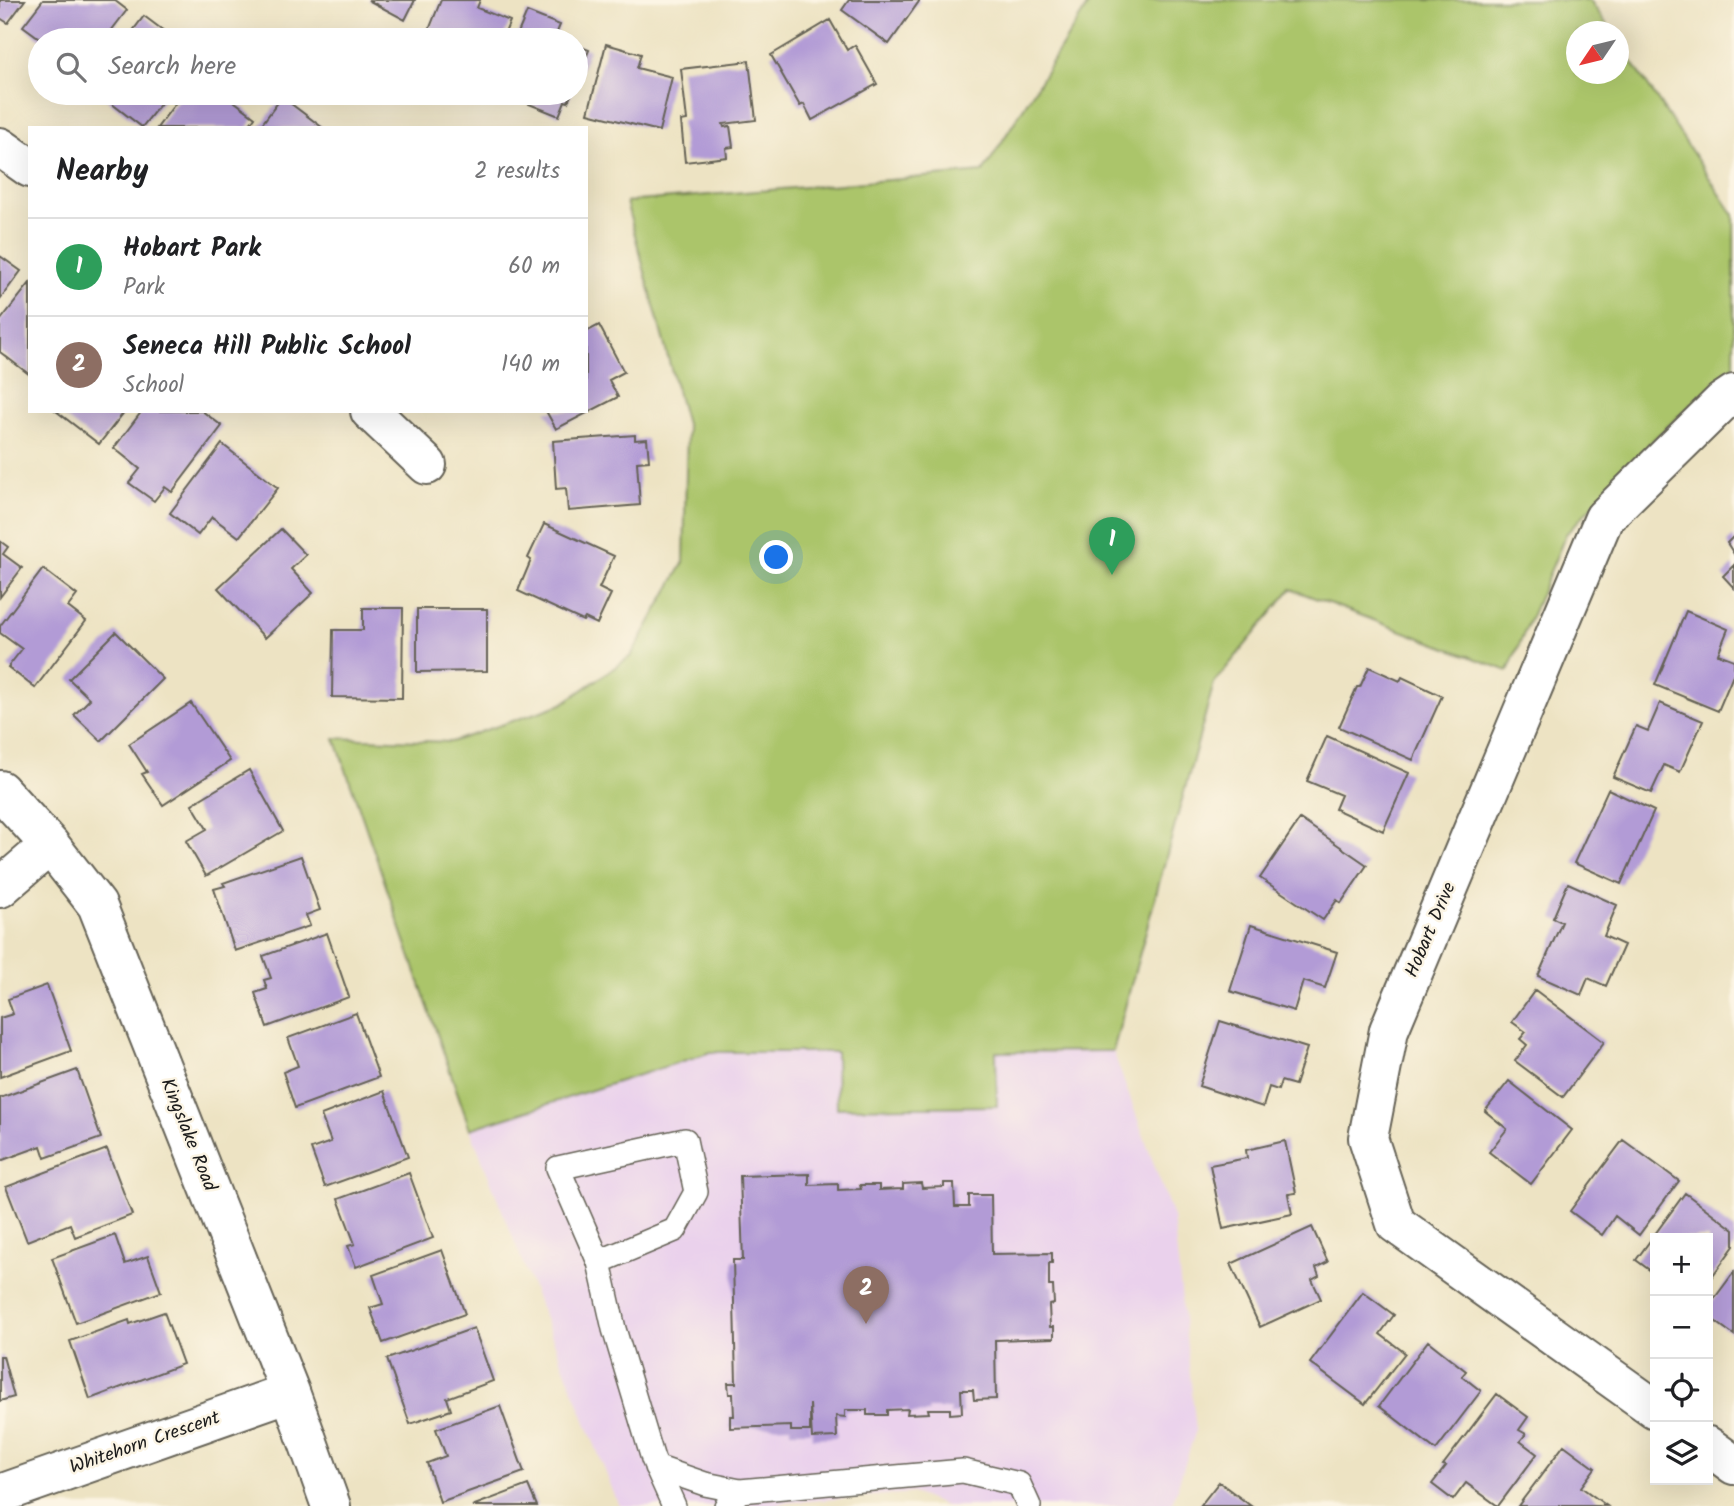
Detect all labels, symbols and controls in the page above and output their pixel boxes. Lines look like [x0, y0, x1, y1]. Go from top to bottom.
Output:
north arrow [1566, 21, 1629, 84]
search box [28, 28, 588, 105]
text: Search here [108, 46, 236, 88]
icon: search [52, 48, 90, 86]
text: Nearby [56, 148, 148, 196]
text: 2 results [474, 154, 560, 190]
text: Hobart Park [123, 228, 261, 270]
text: 1 [76, 249, 82, 285]
text: 60 m [508, 249, 560, 285]
text: Park [123, 270, 165, 306]
text: Seneca Hill Public School [123, 326, 411, 368]
text: 2 [72, 347, 86, 383]
text: 140 m [501, 347, 560, 383]
text: School [123, 368, 184, 404]
pin: 1 [1089, 517, 1135, 575]
your location [759, 540, 793, 574]
street label: Hobart Drive [1397, 877, 1465, 982]
street label: Kingslake Road [152, 1074, 225, 1197]
map controls [1650, 1233, 1713, 1485]
button: + [1650, 1233, 1713, 1296]
pin: 2 [843, 1266, 889, 1324]
button: − [1650, 1296, 1713, 1359]
button: locate [1650, 1359, 1713, 1422]
street label: Whitehorn Crescent [66, 1403, 225, 1483]
button: layers [1650, 1422, 1713, 1485]

